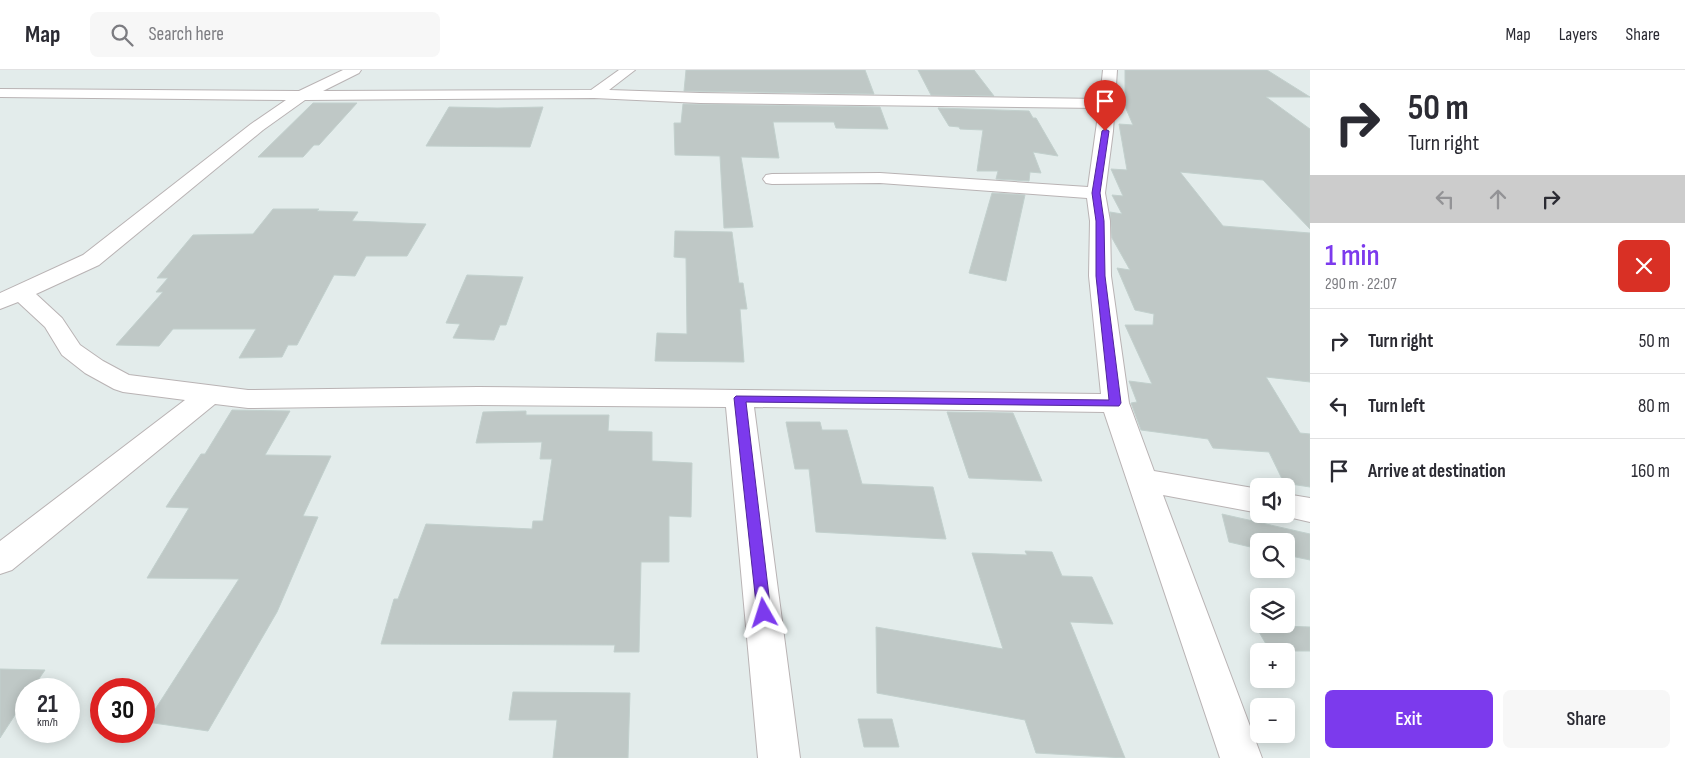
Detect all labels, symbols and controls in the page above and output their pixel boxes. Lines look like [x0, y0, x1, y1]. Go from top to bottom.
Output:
search box [90, 12, 440, 57]
text: Map [25, 20, 60, 49]
icon: search [108, 21, 136, 49]
text: Search here [148, 23, 224, 46]
text: Map [1506, 24, 1531, 45]
text: Layers [1559, 24, 1598, 45]
text: Share [1626, 24, 1660, 45]
pin [1084, 80, 1126, 131]
icon: arrive [1091, 87, 1119, 115]
text: 50 m [1408, 87, 1469, 130]
icon: right [1325, 90, 1390, 155]
text: Turn right [1408, 130, 1479, 157]
icon: left [1431, 185, 1459, 213]
icon: ahead [1484, 185, 1512, 213]
icon: right [1537, 185, 1565, 213]
text: 1 min [1325, 238, 1380, 274]
button: close [1618, 240, 1670, 292]
text: 290 m · 22:07 [1325, 275, 1397, 294]
icon: right [1325, 327, 1353, 355]
text: Turn right [1368, 330, 1433, 353]
text: 50 m [1639, 330, 1670, 353]
icon: left [1325, 392, 1353, 420]
text: Turn left [1368, 395, 1425, 418]
text: 80 m [1638, 395, 1670, 418]
icon: arrive [1325, 457, 1353, 485]
text: Arrive at destination [1368, 460, 1506, 483]
text: 160 m [1631, 460, 1670, 483]
map controls [1250, 478, 1295, 743]
button: sound [1250, 478, 1295, 523]
button: search [1250, 533, 1295, 578]
position arrow [737, 586, 789, 638]
button: layers [1250, 588, 1295, 633]
button: + [1250, 643, 1295, 688]
speed limit sign: 30 [90, 678, 155, 743]
text: 21 [37, 689, 58, 720]
button: Exit [1325, 690, 1493, 748]
button: Share [1503, 690, 1670, 748]
button: − [1250, 698, 1295, 743]
text: km/h [37, 715, 58, 730]

